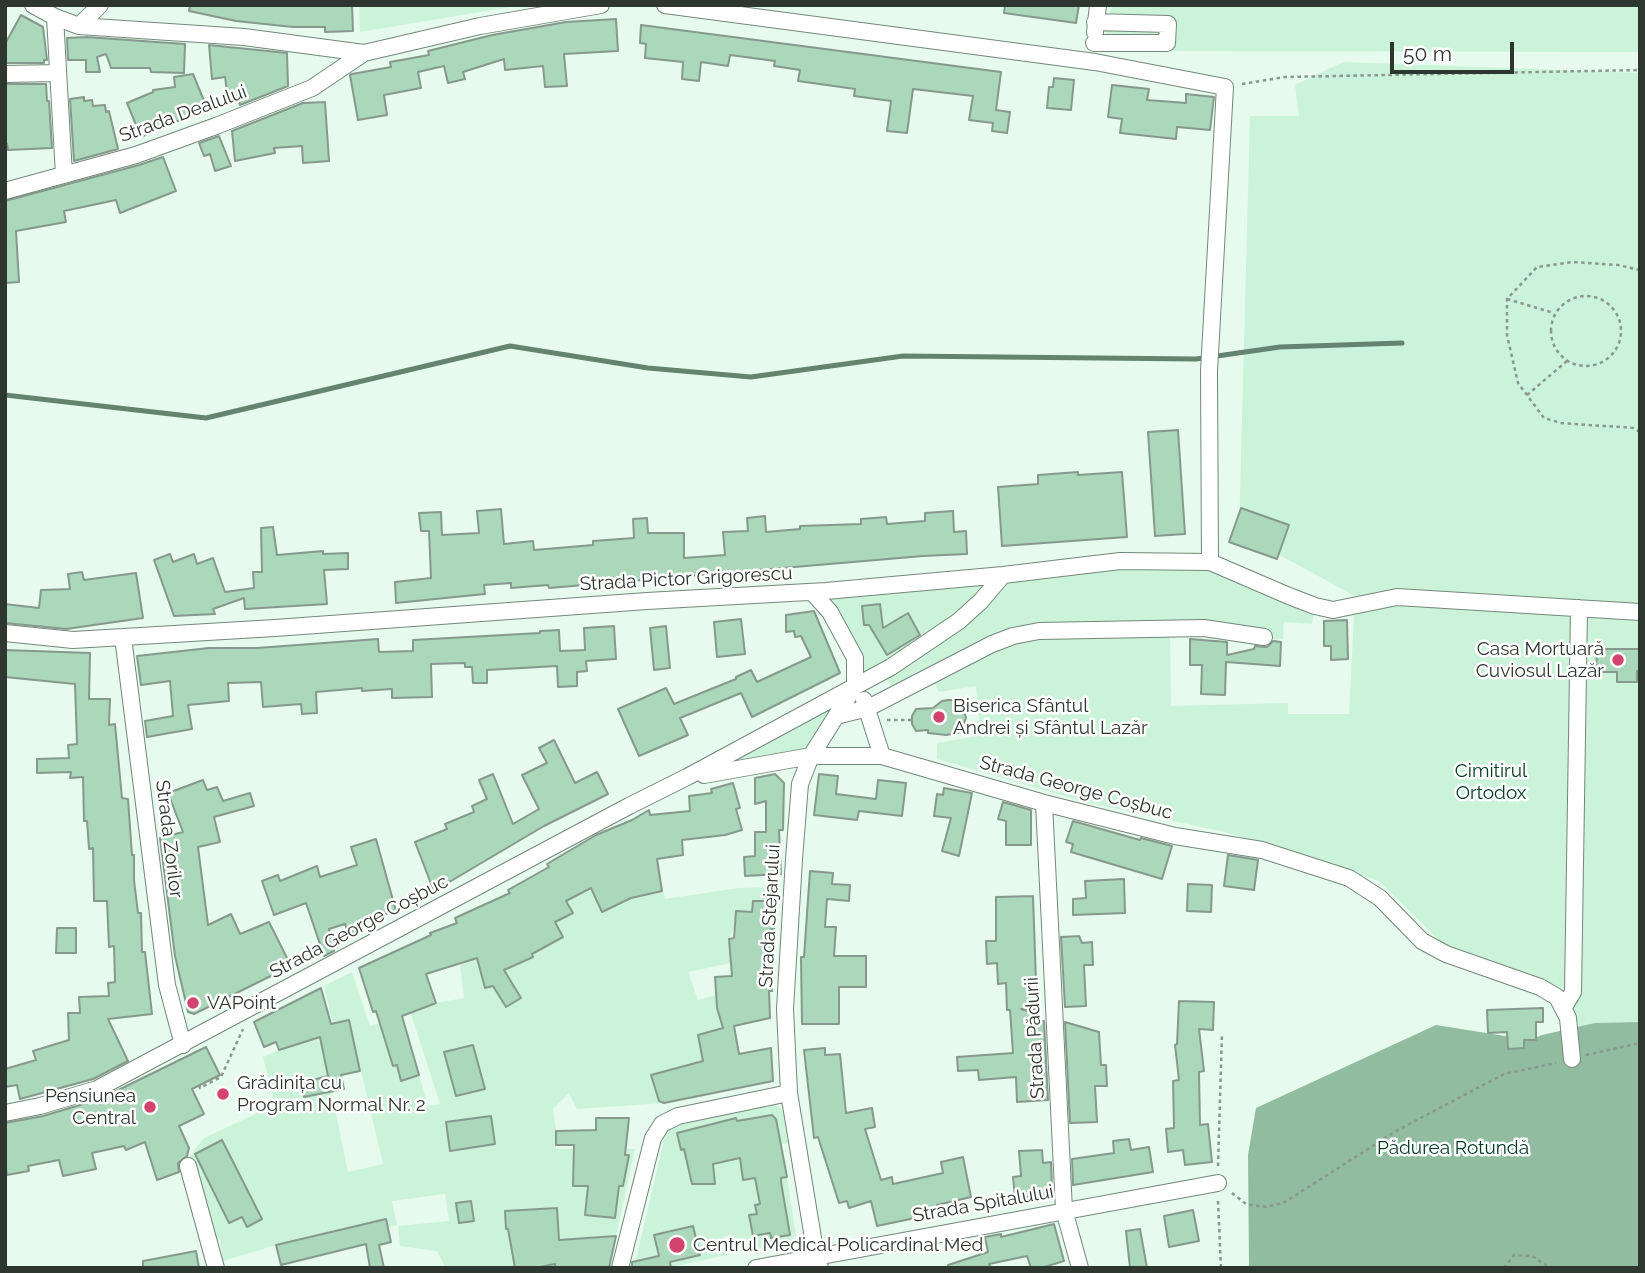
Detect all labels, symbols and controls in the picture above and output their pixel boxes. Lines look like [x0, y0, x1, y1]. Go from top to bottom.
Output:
scale bar [1393, 28, 1517, 72]
text: 50 m [1403, 41, 1452, 66]
street label: Strada Dealului [116, 80, 250, 148]
street label: Strada Pictor Grigorescu [579, 562, 793, 596]
place label: Casa Mortuară Cuviosul Lazăr [1476, 638, 1604, 682]
marker: Casa Mortuară Cuviosul Lazăr [1610, 652, 1626, 668]
place label: Biserica Sfântul Andrei și Sfântul Lazăr [953, 695, 1148, 739]
marker: Biserica Sfântul Andrei și Sfântul Lazăr [931, 709, 947, 725]
street label: Strada George Coșbuc [977, 751, 1175, 825]
park label: Cimitirul Ortodox [1455, 760, 1527, 804]
street label: Strada Zorilor [150, 779, 188, 899]
street label: Strada Stejarului [755, 844, 785, 988]
street label: Strada George Coșbuc [266, 870, 452, 984]
street label: Strada Pădurii [1020, 977, 1050, 1099]
place label: VAPoint [207, 992, 276, 1014]
marker: VAPoint [185, 995, 201, 1011]
place label: Grădinița cu Program Normal Nr. 2 [237, 1072, 426, 1116]
place label: Pensiunea Central [45, 1085, 136, 1129]
marker: Grădinița cu Program Normal Nr. 2 [215, 1086, 231, 1102]
marker: Pensiunea Central [142, 1099, 158, 1115]
park label: Pădurea Rotundă [1377, 1137, 1529, 1159]
street label: Strada Spitalului [911, 1180, 1055, 1228]
place label: Centrul Medical Policardinal Med [693, 1234, 983, 1256]
marker: Centrul Medical Policardinal Med [667, 1235, 687, 1255]

